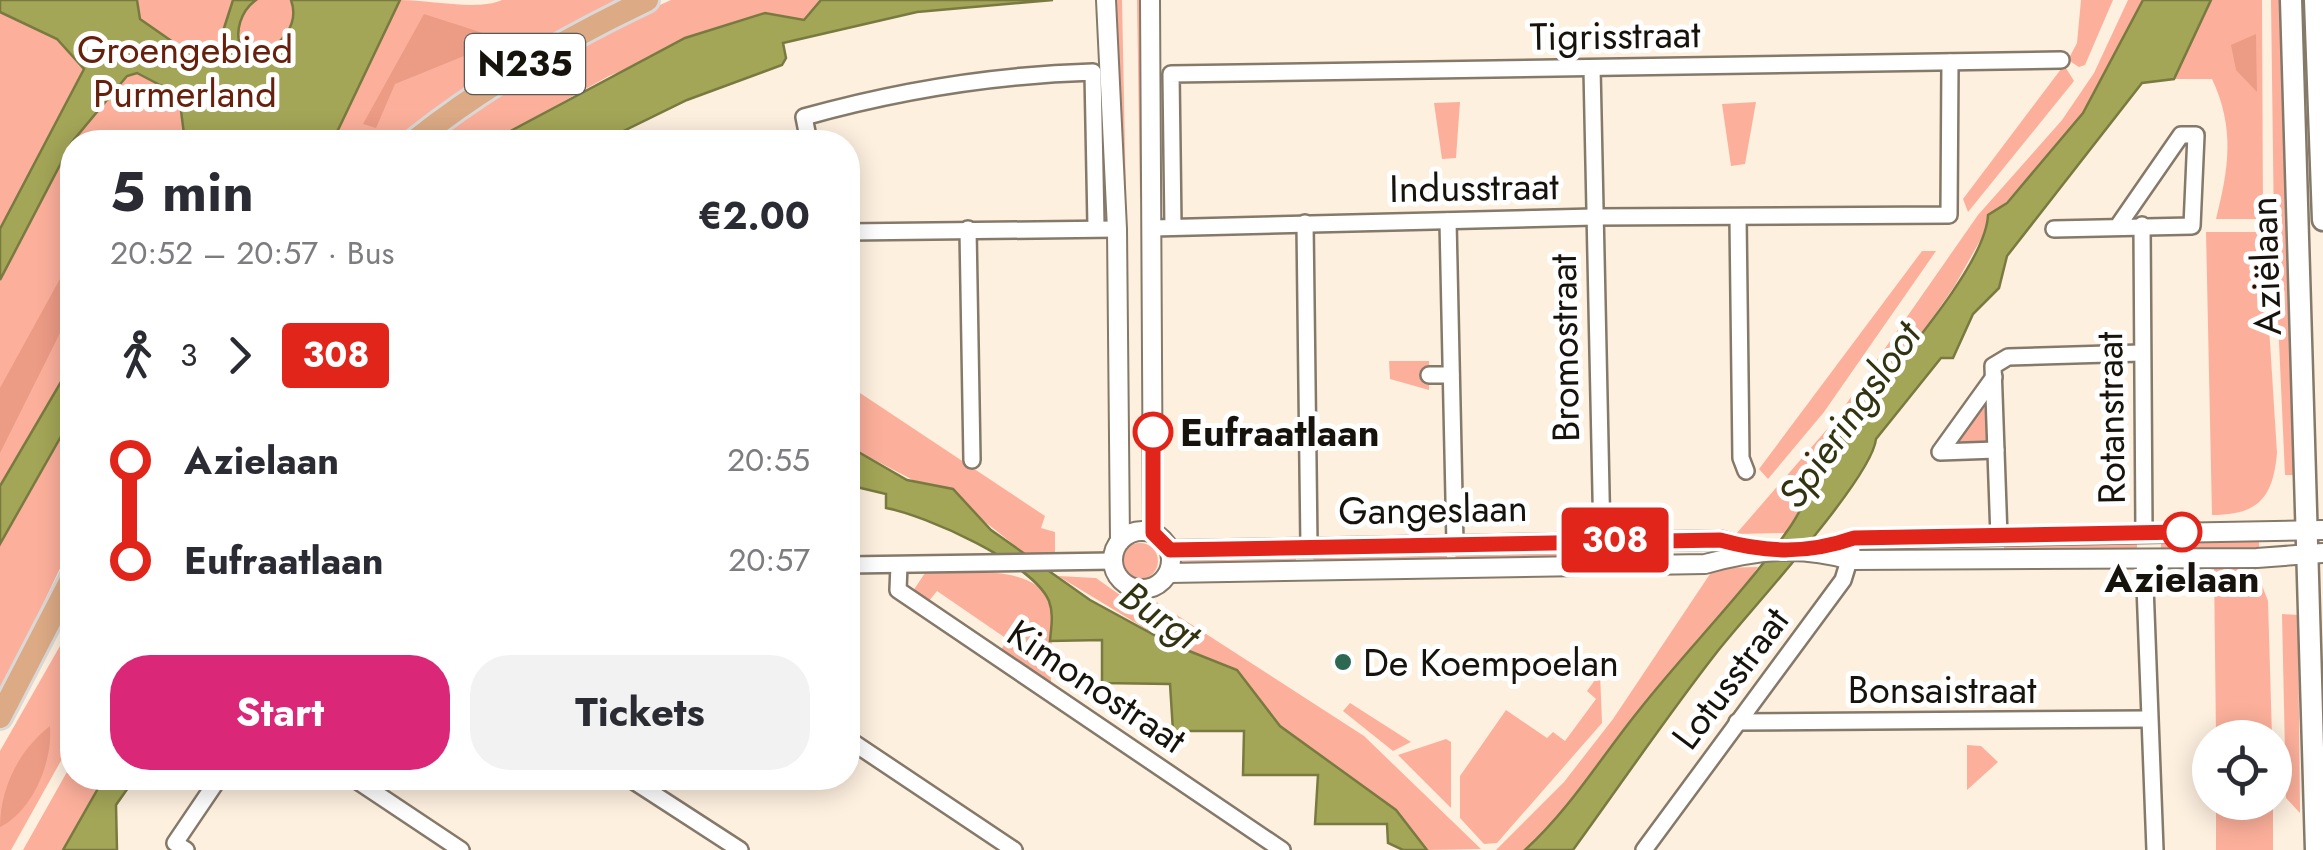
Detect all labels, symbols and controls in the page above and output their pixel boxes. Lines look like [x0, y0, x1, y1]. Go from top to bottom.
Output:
street label: Tigrisstraat [1529, 6, 1701, 64]
park label: Groengebied Purmerland [77, 22, 293, 121]
road number: N235 [465, 34, 585, 94]
text: 5 min [110, 152, 254, 232]
street label: Indusstraat [1389, 158, 1559, 216]
text: €2.00 [698, 188, 810, 243]
street label: Aziëlaan [2235, 195, 2295, 337]
text: 20:52 – 20:57 · Bus [110, 230, 394, 276]
street label: Bromostraat [1535, 254, 1593, 442]
water label: Spieringsloot [1763, 308, 1936, 520]
icon: walk [110, 328, 165, 383]
icon: forward [212, 328, 267, 383]
text: 308 [302, 330, 369, 380]
street label: Rotanstraat [2081, 331, 2139, 505]
text: 3 [180, 332, 197, 378]
place label: Eufraatlaan [1180, 405, 1380, 460]
marker: Eufraatlaan [1134, 413, 1172, 451]
text: Azielaan [184, 433, 339, 488]
text: 20:55 [727, 437, 810, 483]
street label: Gangeslaan [1338, 480, 1528, 538]
line badge: 308 [1558, 508, 1672, 572]
marker: Azielaan [2163, 513, 2201, 551]
text: 308 [1582, 515, 1648, 565]
text: Eufraatlaan [184, 533, 384, 588]
text: 20:57 [728, 537, 810, 583]
place label: Azielaan [2103, 551, 2260, 606]
water label: Burgt [1108, 567, 1214, 665]
street label: Lotusstraat [1658, 595, 1802, 761]
street label: Kimonostraat [996, 606, 1198, 766]
place label: De Koempoelan [1363, 635, 1619, 690]
marker: De Koempoelan [1332, 651, 1354, 673]
button: Start [110, 655, 450, 770]
button: Tickets [470, 655, 810, 770]
street label: Bonsaistraat [1848, 662, 2036, 717]
map controls [2192, 720, 2292, 820]
button: locate [2192, 720, 2292, 820]

